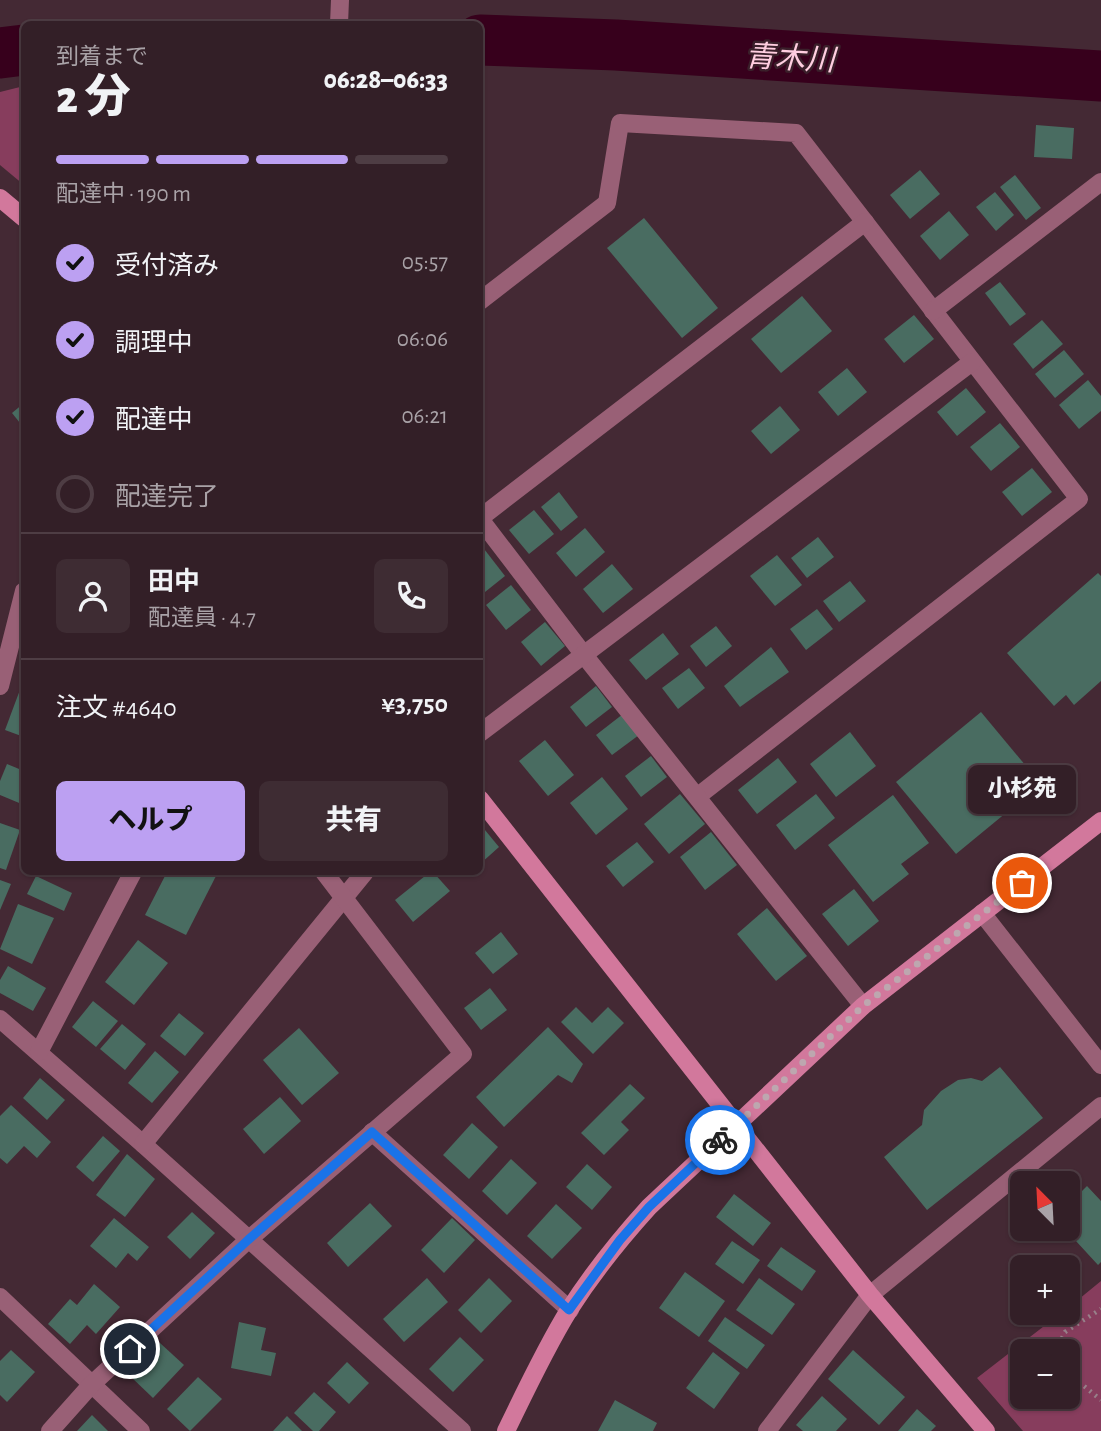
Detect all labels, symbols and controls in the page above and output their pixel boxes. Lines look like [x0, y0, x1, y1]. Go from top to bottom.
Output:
water label: 青木川 [744, 40, 839, 76]
text: 到着まで [56, 46, 148, 69]
text: 06:28–06:33 [324, 67, 448, 93]
text: 2 分 [56, 75, 131, 121]
text: 配達中 · 190 m [56, 183, 191, 206]
icon: check [56, 244, 94, 282]
text: 05:57 [402, 251, 448, 274]
text: 受付済み [115, 253, 219, 279]
icon: check [56, 321, 94, 359]
text: 06:06 [397, 328, 448, 351]
text: 調理中 [115, 330, 193, 356]
icon: check [56, 398, 94, 436]
text: 06:21 [401, 405, 448, 428]
text: 配達中 [115, 407, 193, 433]
text: 配達完了 [115, 484, 219, 510]
button: person [56, 559, 130, 633]
button: phone [374, 559, 448, 633]
text: 田中 [148, 569, 200, 595]
text: 配達員 · 4.7 [148, 607, 256, 630]
text: ¥3,750 [381, 691, 448, 717]
text: 注文 #4640 [56, 695, 177, 721]
callout: 小杉苑 [968, 764, 1076, 813]
text: 小杉苑 [988, 778, 1057, 801]
button: ヘルプ [56, 781, 245, 861]
button: 共有 [259, 781, 448, 861]
pin [992, 853, 1052, 913]
icon: bag [1003, 864, 1041, 902]
courier [685, 1105, 755, 1175]
icon: bike [701, 1121, 739, 1159]
north arrow [1010, 1171, 1080, 1241]
map controls [1010, 1171, 1080, 1409]
button: + [1010, 1255, 1080, 1325]
pin [100, 1319, 160, 1379]
icon: home [111, 1330, 149, 1368]
button: − [1010, 1339, 1080, 1409]

